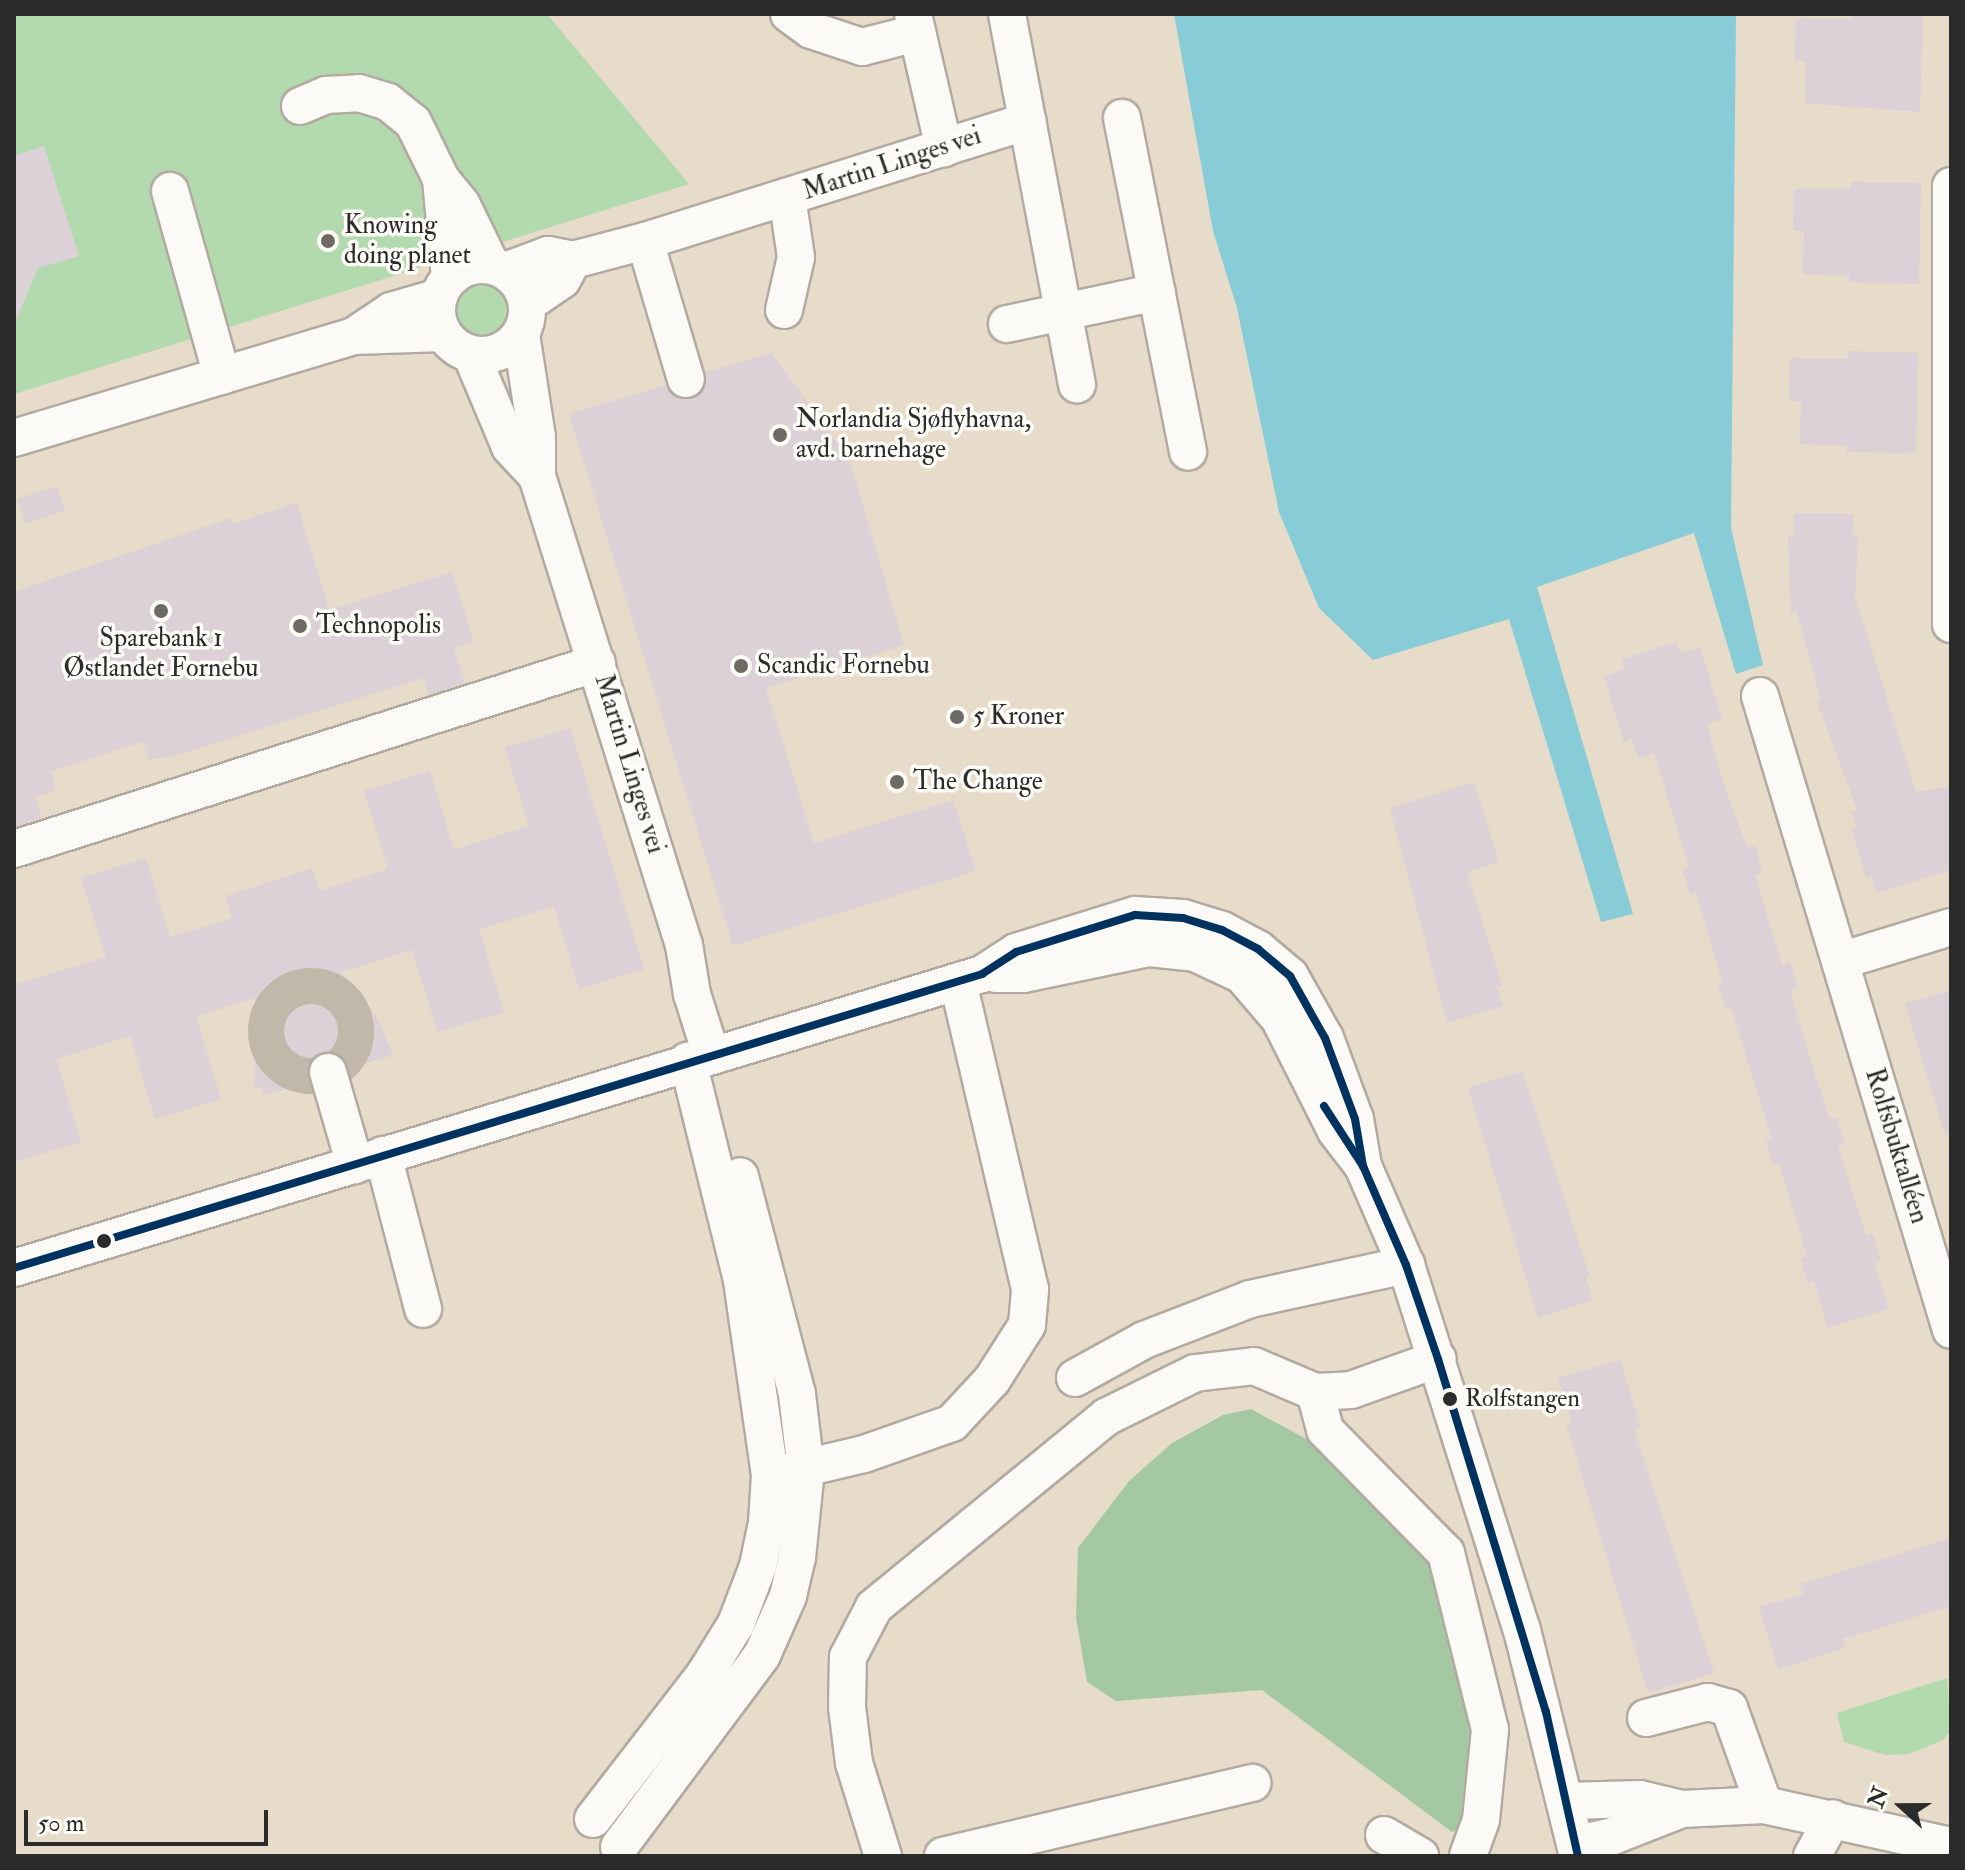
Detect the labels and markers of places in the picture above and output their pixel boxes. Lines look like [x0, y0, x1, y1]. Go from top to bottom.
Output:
place label: Knowing doing planet [344, 210, 471, 272]
marker: Knowing doing planet [319, 232, 337, 250]
place label: Norlandia Sjøflyhavna, avd. barnehage [796, 404, 1031, 466]
marker: Norlandia Sjøflyhavna, avd. barnehage [771, 426, 789, 444]
marker: Sparebank 1 Østlandet Fornebu [152, 602, 170, 620]
place label: Technopolis [316, 610, 441, 642]
marker: Technopolis [291, 617, 309, 635]
place label: Sparebank 1 Østlandet Fornebu [63, 623, 259, 684]
place label: Scandic Fornebu [757, 650, 930, 682]
marker: Scandic Fornebu [732, 657, 750, 675]
place label: 5 Kroner [973, 701, 1064, 733]
marker: 5 Kroner [948, 708, 966, 726]
place label: The Change [913, 766, 1043, 798]
marker: The Change [888, 773, 906, 791]
unlabelled marker [96, 1233, 112, 1249]
place label: Rolfstangen [1465, 1385, 1580, 1413]
marker: Rolfstangen [1442, 1391, 1458, 1407]

